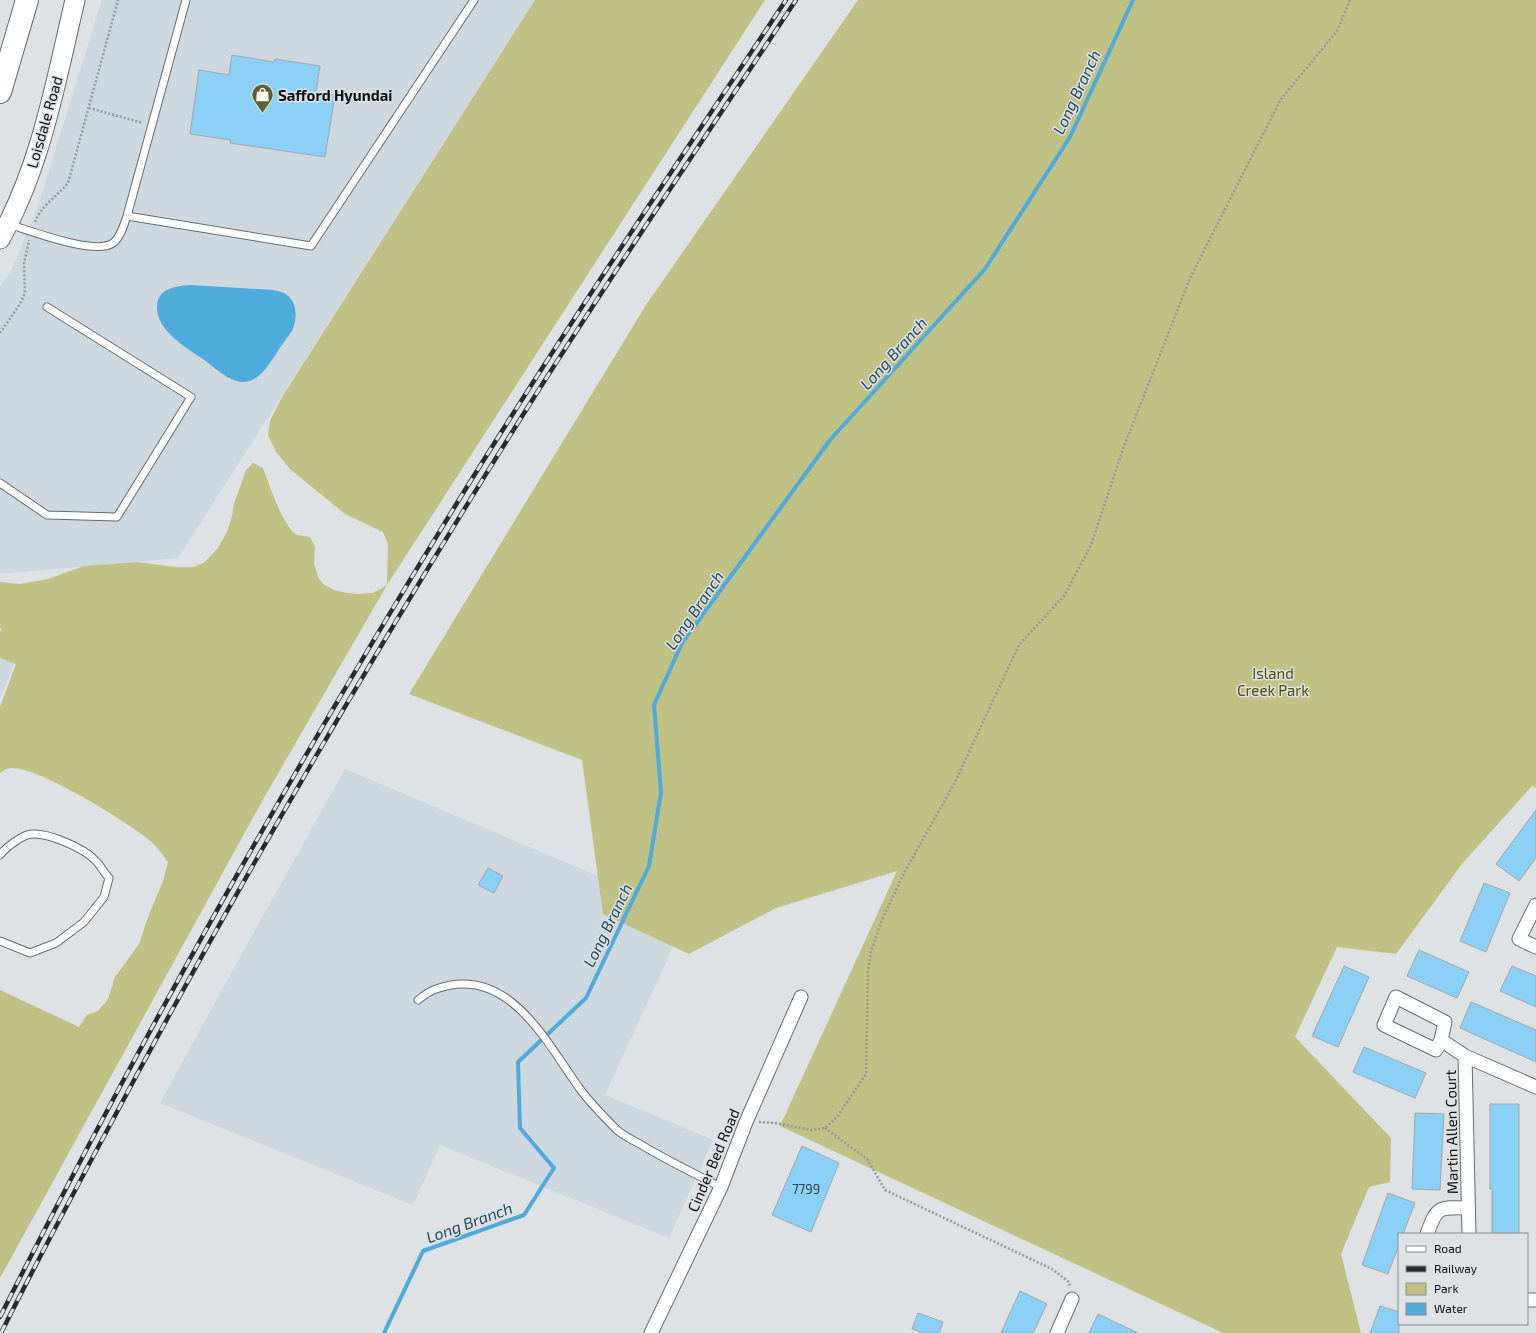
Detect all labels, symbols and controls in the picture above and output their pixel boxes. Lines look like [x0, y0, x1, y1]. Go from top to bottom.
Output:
water label: Long Branch [1048, 47, 1104, 137]
street label: Loisdale Road [22, 74, 66, 170]
shop icon: Safford Hyundai [249, 82, 275, 115]
place label: Safford Hyundai [278, 86, 392, 105]
water label: Long Branch [856, 313, 930, 393]
water label: Long Branch [661, 567, 727, 653]
park label: Island Creek Park [1237, 664, 1309, 699]
water label: Long Branch [579, 880, 635, 970]
street label: Martin Allen Court [1441, 1069, 1461, 1194]
street label: Cinder Bed Road [683, 1106, 743, 1214]
house number: 7799 [792, 1181, 820, 1197]
water label: Long Branch [423, 1198, 515, 1246]
legend [1398, 1233, 1528, 1325]
text: Road [1434, 1241, 1462, 1255]
text: Railway [1434, 1261, 1478, 1275]
text: Park [1434, 1281, 1459, 1295]
text: Water [1434, 1301, 1468, 1315]

